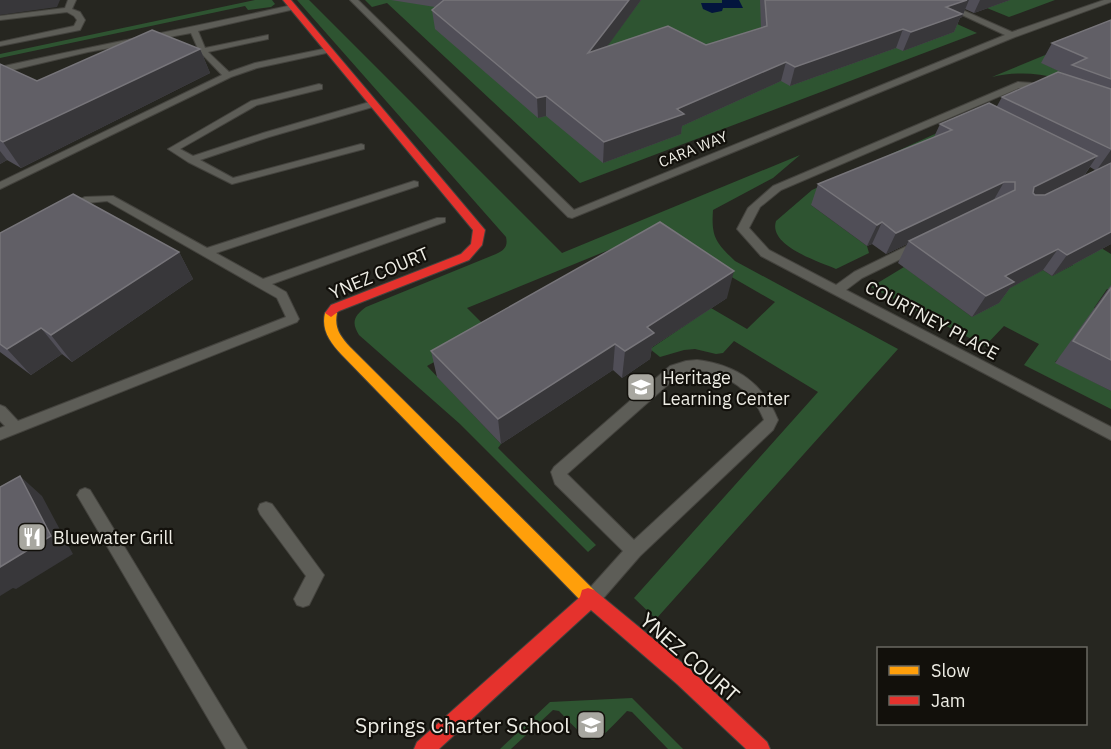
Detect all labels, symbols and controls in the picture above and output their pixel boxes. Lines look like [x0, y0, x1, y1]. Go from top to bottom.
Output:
street label: CARA WAY [656, 127, 730, 171]
street label: YNEZ COURT [326, 242, 432, 304]
street label: COURTNEY PLACE [861, 275, 1003, 365]
place label: Heritage Learning Center [662, 366, 790, 410]
school or university icon: Heritage Learning Center [625, 371, 657, 403]
restaurant icon: Bluewater Grill [16, 521, 48, 553]
place label: Bluewater Grill [53, 526, 173, 549]
street label: YNEZ COURT [634, 606, 746, 708]
legend [877, 647, 1087, 725]
text: Slow [931, 659, 970, 682]
text: Jam [931, 689, 966, 712]
school or university icon: Springs Charter School [575, 709, 607, 741]
place label: Springs Charter School [355, 711, 570, 739]

